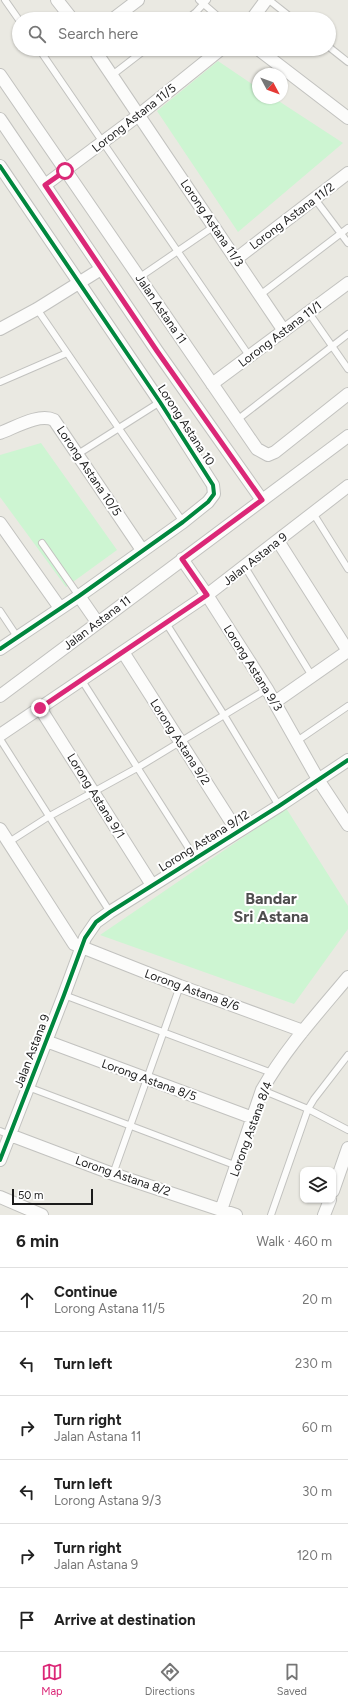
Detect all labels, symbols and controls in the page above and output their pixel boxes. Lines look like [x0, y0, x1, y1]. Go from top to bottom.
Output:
search box [12, 12, 336, 56]
icon: search [26, 23, 48, 45]
text: Search here [58, 25, 138, 43]
north arrow [252, 68, 288, 104]
street label: Lorong Astana 11/5 [89, 81, 179, 155]
route start [56, 162, 74, 180]
street label: Lorong Astana 11/3 [178, 177, 246, 269]
street label: Lorong Astana 11/2 [247, 180, 337, 252]
street label: Jalan Astana 11 [133, 272, 189, 346]
street label: Lorong Astana 11/1 [236, 298, 324, 370]
street label: Lorong Astana 10 [155, 382, 218, 468]
street label: Lorong Astana 10/5 [54, 423, 124, 519]
street label: Jalan Astana 9 [220, 529, 290, 588]
street label: Jalan Astana 11 [61, 593, 133, 653]
street label: Lorong Astana 9/3 [221, 622, 285, 714]
street label: Lorong Astana 9/2 [147, 697, 213, 787]
route end [31, 699, 49, 717]
street label: Lorong Astana 9/1 [64, 751, 128, 841]
street label: Lorong Astana 9/12 [156, 807, 252, 875]
district label: Bandar Sri Astana [233, 889, 309, 926]
street label: Lorong Astana 8/6 [143, 966, 242, 1014]
street label: Jalan Astana 9 [12, 1012, 53, 1090]
street label: Lorong Astana 8/5 [100, 1056, 198, 1104]
street label: Lorong Astana 8/4 [227, 1079, 275, 1179]
street label: Lorong Astana 8/2 [74, 1153, 172, 1199]
map controls [300, 1167, 336, 1203]
button: layers [300, 1167, 336, 1203]
scale bar [12, 1187, 93, 1206]
text: 50 m [18, 1189, 43, 1202]
text: 6 min [16, 1231, 59, 1251]
text: Walk · 460 m [256, 1234, 332, 1249]
text: Continue [54, 1283, 117, 1301]
icon: ahead [16, 1289, 38, 1311]
text: 20 m [302, 1292, 332, 1307]
text: Lorong Astana 11/5 [54, 1301, 165, 1316]
icon: left [16, 1353, 38, 1375]
text: Turn left [54, 1355, 112, 1373]
text: 230 m [295, 1356, 332, 1371]
text: Turn right [54, 1411, 122, 1429]
icon: right [16, 1417, 38, 1439]
text: 60 m [302, 1420, 332, 1435]
text: Jalan Astana 11 [54, 1429, 141, 1444]
text: Turn left [54, 1475, 112, 1493]
icon: left [16, 1481, 38, 1503]
text: 30 m [302, 1484, 332, 1499]
text: Lorong Astana 9/3 [54, 1493, 161, 1508]
text: Turn right [54, 1539, 122, 1557]
icon: right [16, 1545, 38, 1567]
text: 120 m [297, 1548, 332, 1563]
text: Jalan Astana 9 [54, 1557, 138, 1572]
icon: arrive [16, 1609, 38, 1631]
text: Arrive at destination [54, 1611, 195, 1629]
tab: Map [41, 1661, 63, 1698]
tab: Directions [145, 1661, 195, 1698]
tab: Saved [277, 1661, 307, 1698]

